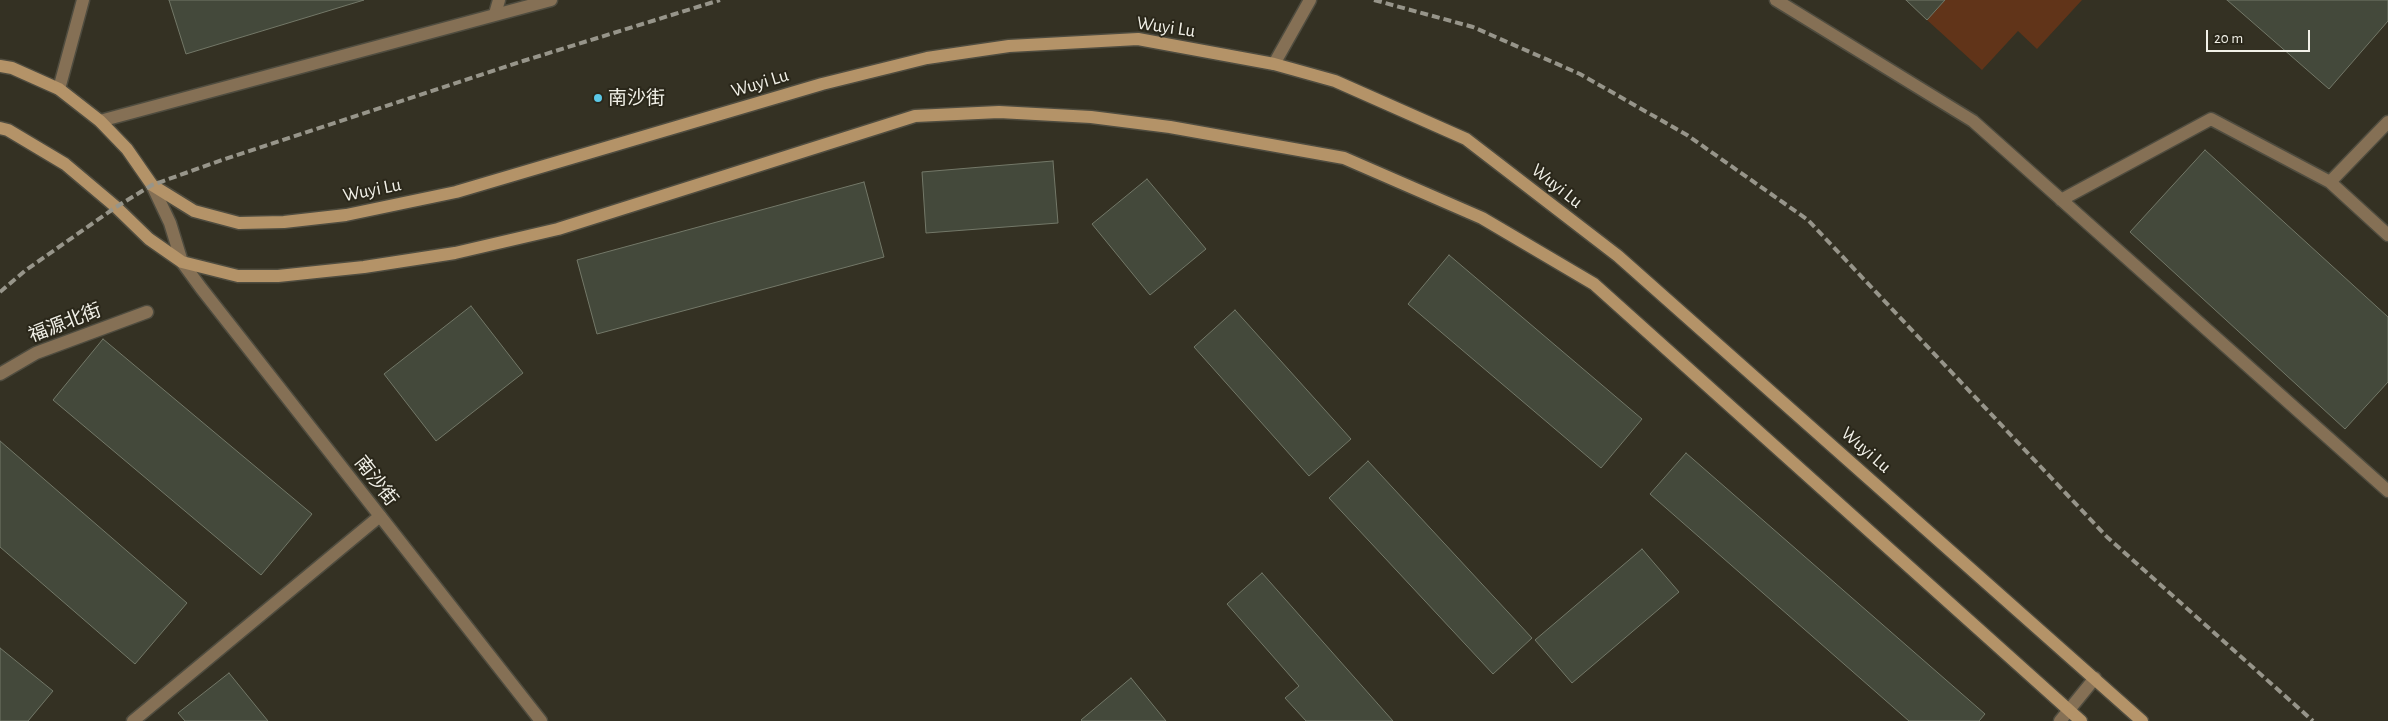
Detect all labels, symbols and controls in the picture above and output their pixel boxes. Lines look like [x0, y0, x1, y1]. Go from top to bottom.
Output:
street label: Wuyi Lu [1135, 12, 1197, 42]
scale bar [2208, 20, 2312, 52]
text: 20 m [2214, 31, 2243, 46]
street label: Wuyi Lu [729, 63, 791, 103]
place label: 南沙街 [608, 87, 665, 109]
marker: 南沙街 [592, 92, 604, 104]
street label: Wuyi Lu [1527, 159, 1587, 213]
street label: Wuyi Lu [341, 173, 403, 207]
street label: 福源北街 [25, 299, 105, 347]
street label: Wuyi Lu [1836, 422, 1896, 478]
street label: 南沙街 [349, 452, 403, 510]

